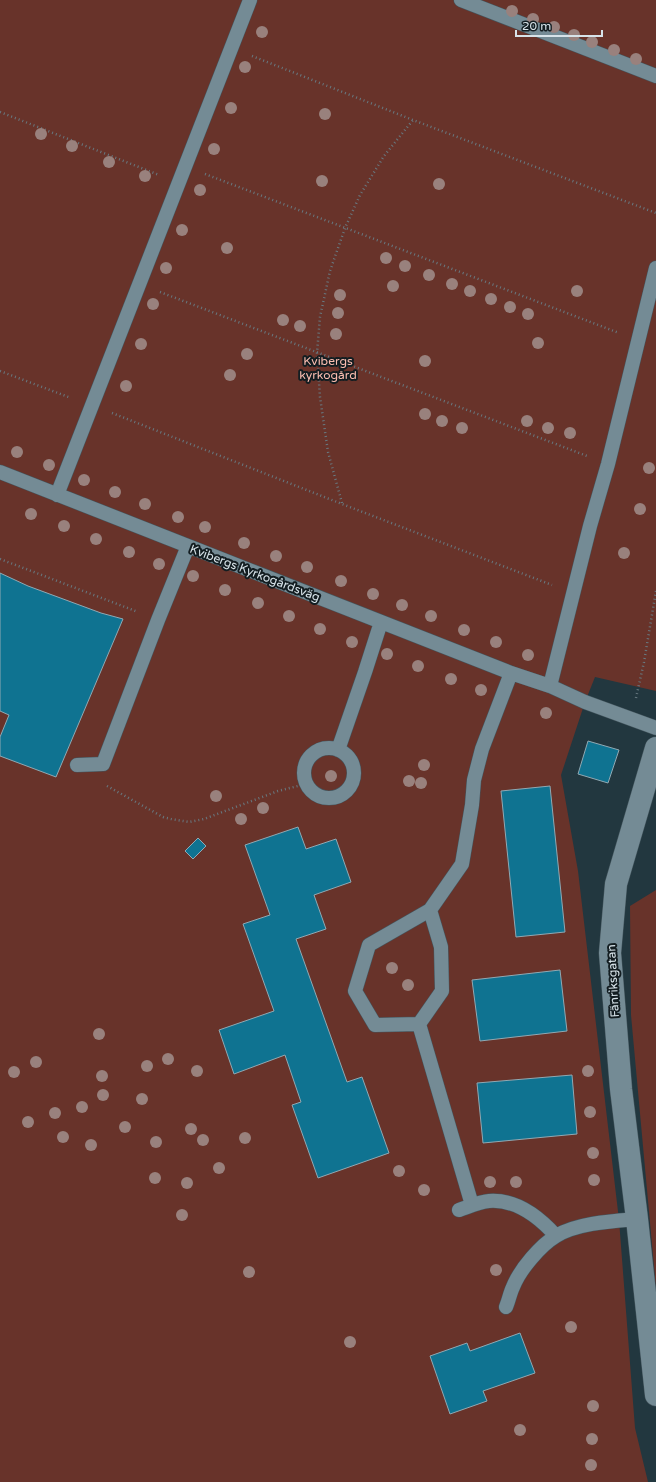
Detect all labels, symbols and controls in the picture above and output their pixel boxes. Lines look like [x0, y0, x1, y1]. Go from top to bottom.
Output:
scale bar [516, 12, 602, 38]
text: 20 m [522, 19, 551, 33]
park label: Kvibergs kyrkogård [299, 354, 357, 382]
street label: Kvibergs Kyrkogårdsväg [188, 542, 322, 604]
street label: Fänriksgatan [604, 944, 622, 1018]

